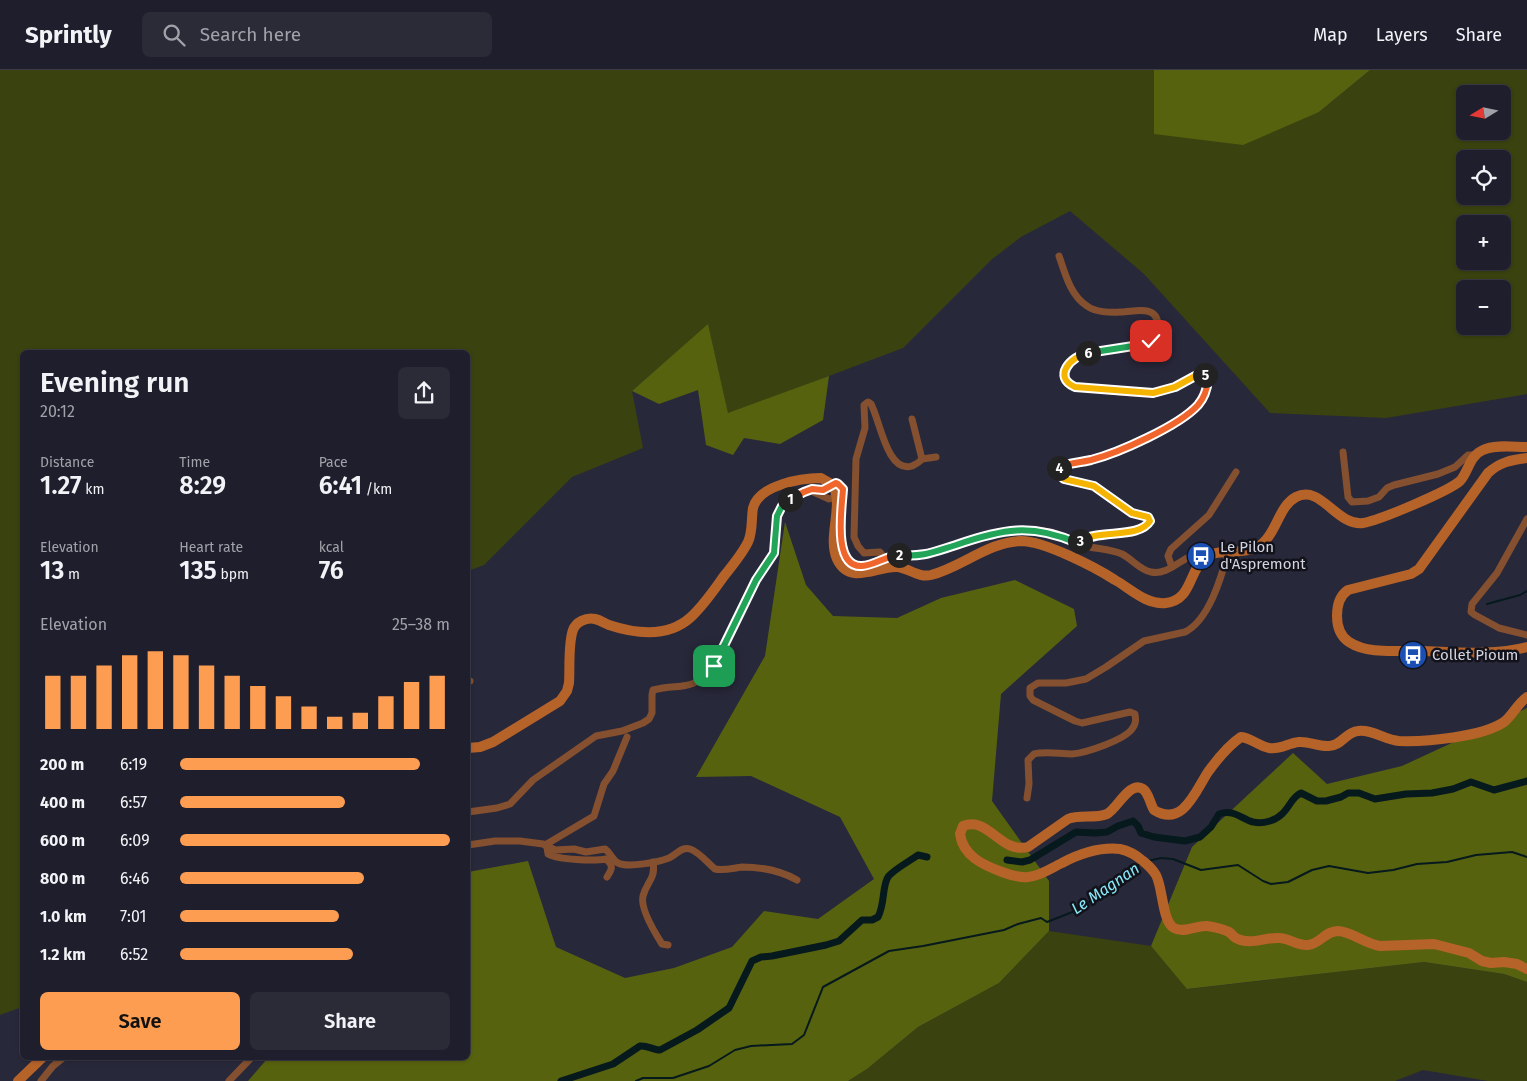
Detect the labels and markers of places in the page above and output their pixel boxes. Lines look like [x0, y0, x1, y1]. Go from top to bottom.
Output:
pin [1130, 320, 1172, 362]
pin: 6 [1076, 340, 1100, 366]
pin: 5 [1192, 362, 1218, 388]
pin: 4 [1046, 456, 1072, 480]
pin: 1 [778, 486, 802, 512]
pin: 3 [1068, 528, 1092, 554]
place label: Le Pilon d'Aspremont [1220, 538, 1306, 573]
bus stop icon: Le Pilon d'Aspremont [1186, 541, 1216, 571]
pin: 2 [886, 542, 912, 568]
bus stop icon: Collet Pioum [1398, 640, 1428, 670]
pin [693, 645, 735, 687]
place label: Collet Pioum [1432, 646, 1518, 664]

